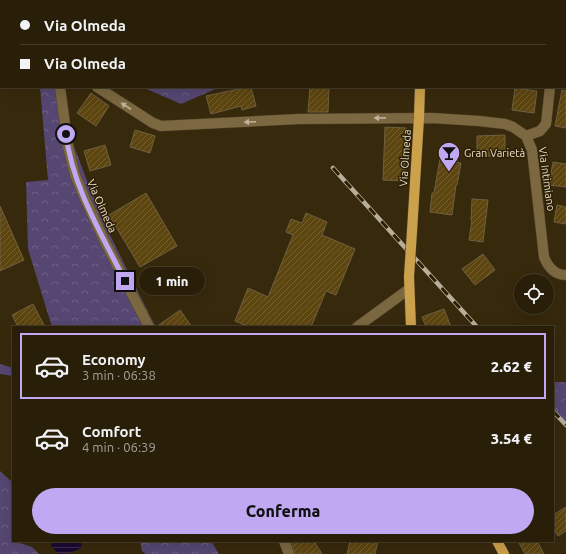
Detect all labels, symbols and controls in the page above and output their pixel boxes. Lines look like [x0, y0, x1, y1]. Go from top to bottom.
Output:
text: Via Olmeda [44, 17, 126, 34]
text: Via Olmeda [44, 55, 126, 72]
one-way arrow [120, 102, 132, 109]
one-way arrow [373, 115, 386, 121]
one-way arrow [244, 118, 256, 125]
route start [57, 125, 75, 143]
street label: Via Olmeda [397, 129, 413, 187]
bar icon: Gran Varietà [436, 140, 462, 173]
street label: Via Intimiano [537, 146, 557, 212]
place label: Gran Varietà [464, 147, 525, 159]
street label: Via Olmeda [85, 177, 119, 235]
callout: 1 min [139, 267, 205, 295]
route end [116, 272, 134, 290]
text: 1 min [155, 274, 189, 288]
map controls [514, 274, 554, 314]
button: locate [514, 274, 554, 314]
icon: car [34, 348, 70, 384]
text: Economy [82, 351, 146, 368]
text: 2.62 € [491, 358, 532, 375]
text: 3 min · 06:38 [82, 368, 156, 382]
icon: car [34, 420, 70, 456]
text: Comfort [82, 423, 141, 440]
text: 3.54 € [491, 430, 532, 447]
text: 4 min · 06:39 [82, 440, 156, 454]
button: Conferma [32, 488, 534, 534]

